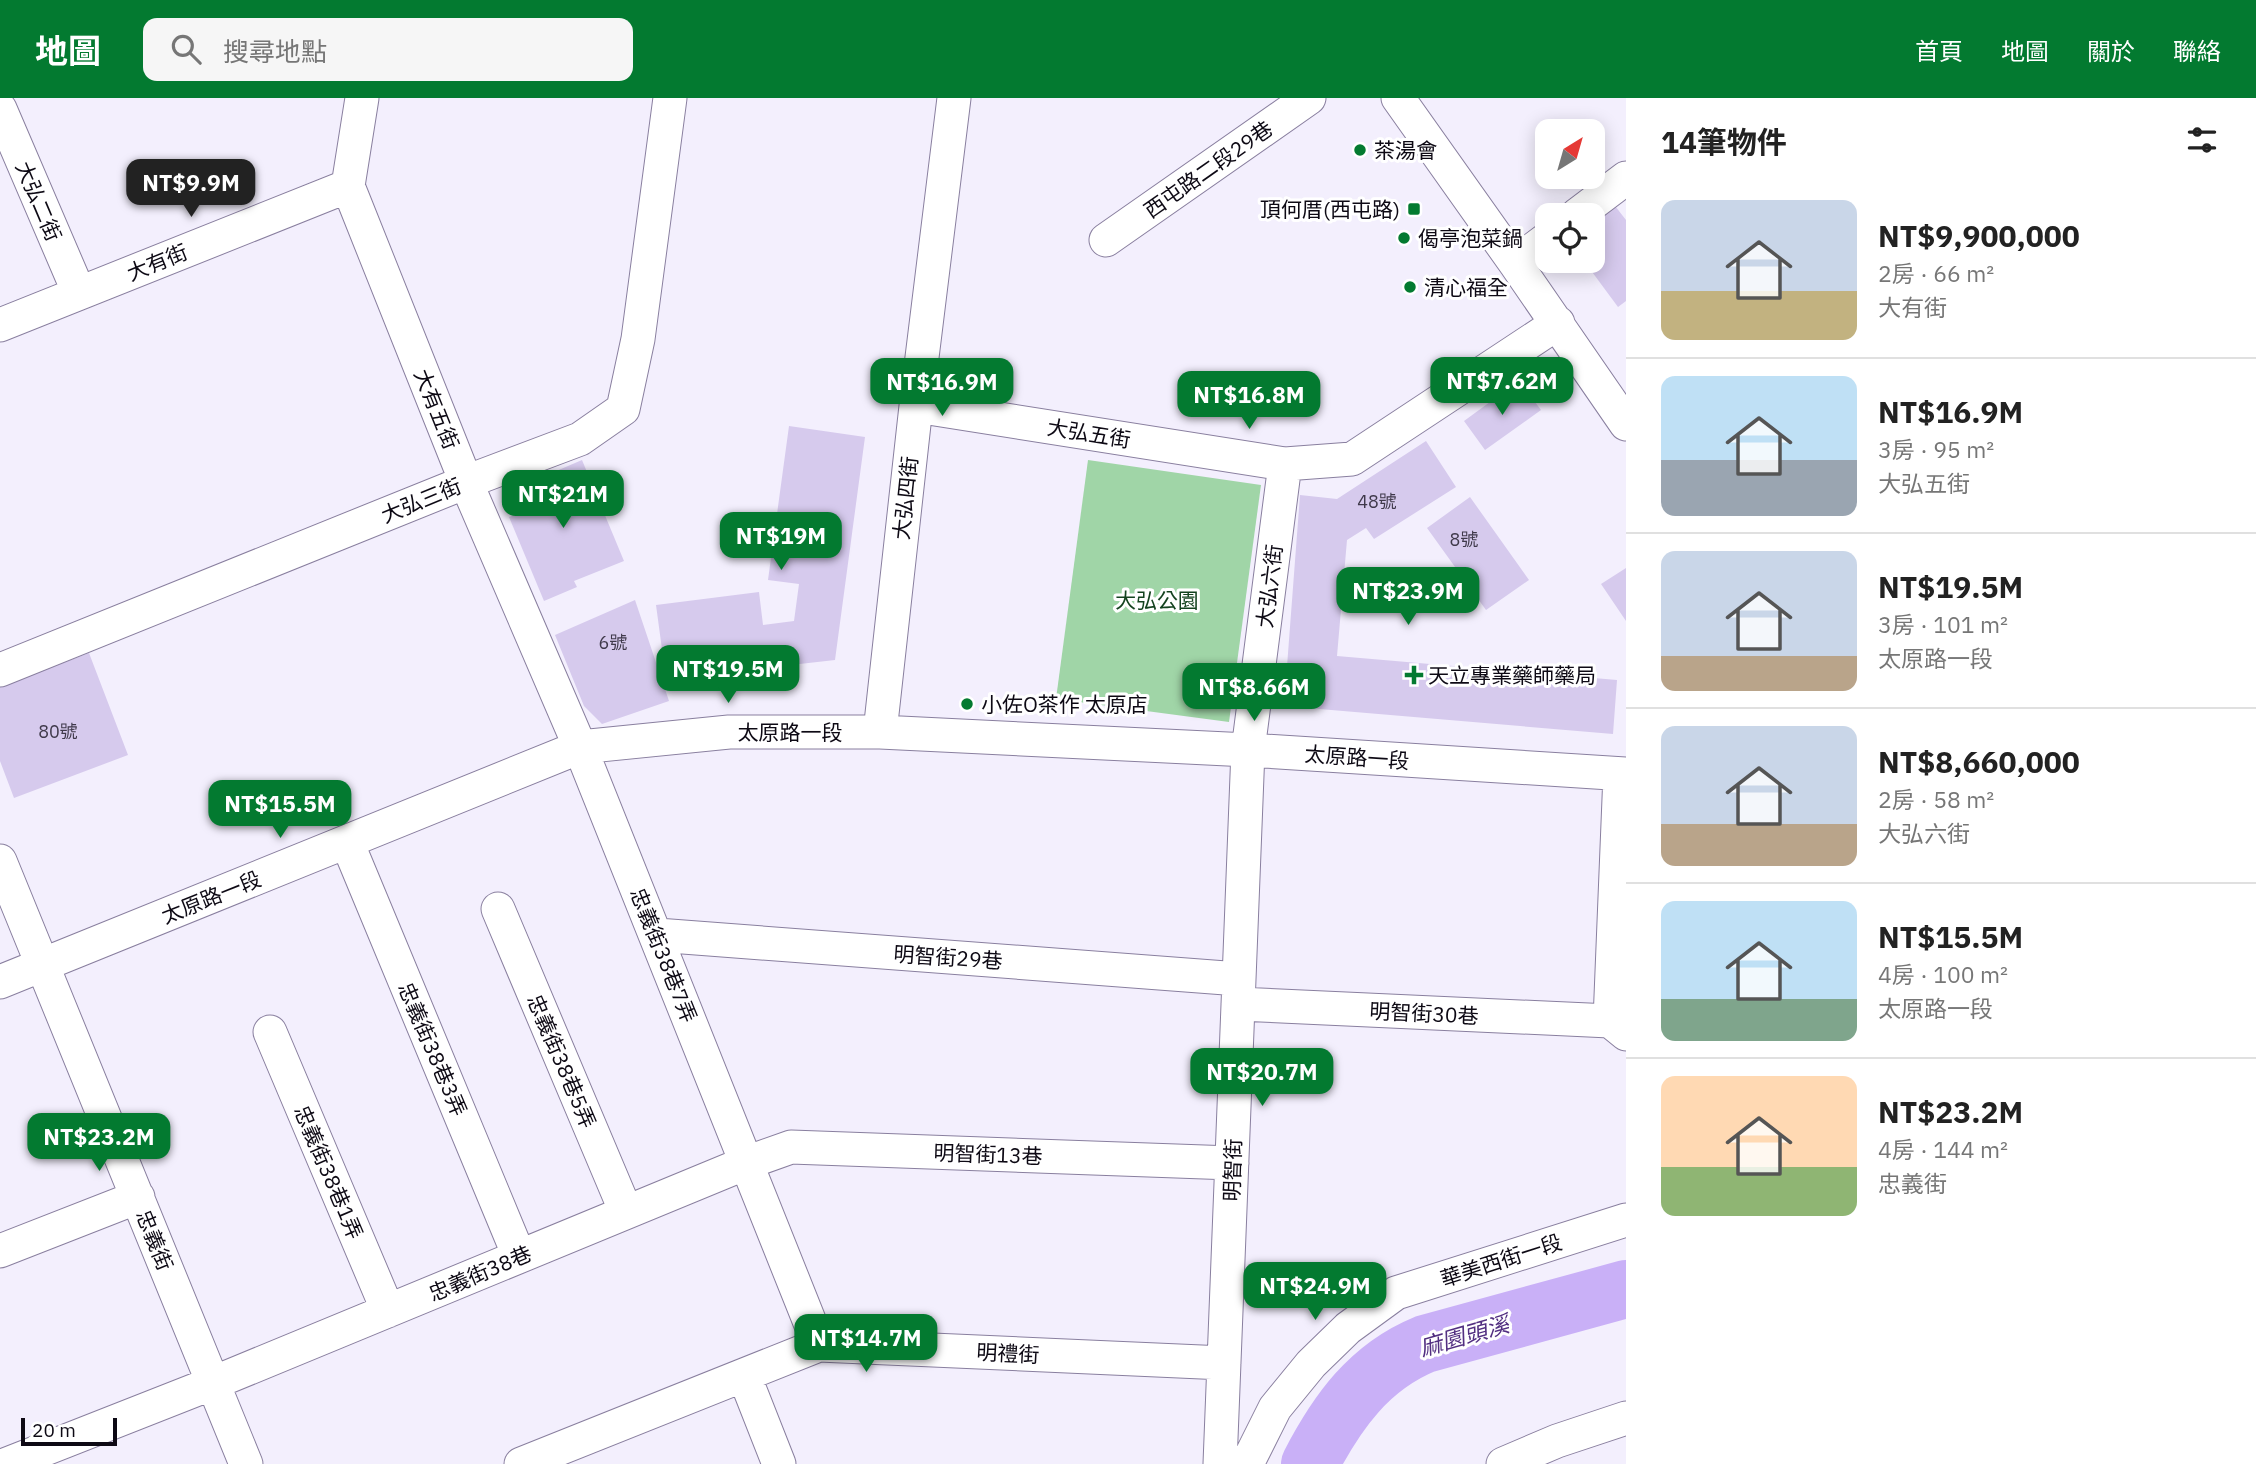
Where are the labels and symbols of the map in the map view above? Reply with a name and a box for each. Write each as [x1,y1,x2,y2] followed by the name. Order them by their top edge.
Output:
[1138,114,1278,224] street label: 西屯路二段29巷
[1535,119,1605,189] north arrow
[1374,136,1437,164] place label: 茶湯會
[1352,142,1368,158] marker: 茶湯會
[10,157,68,245] street label: 大弘二街
[126,159,256,219] pin: NT$9.9M
[1260,195,1400,223] place label: 頂何厝(西屯路)
[1406,201,1422,217] marker: 頂何厝(西屯路)
[1418,224,1523,252] place label: 偈亭泡菜鍋
[1396,230,1412,246] marker: 偈亭泡菜鍋
[123,237,191,287] street label: 大有街
[1424,273,1508,301] place label: 清心福全
[1402,279,1418,295] marker: 清心福全
[870,358,1014,418] pin: NT$16.9M
[1430,358,1574,417] pin: NT$7.62M
[408,365,466,453] street label: 大有五街
[1177,372,1321,431] pin: NT$16.8M
[1045,413,1133,453] street label: 大弘五街
[887,455,923,541] street label: 大弘四街
[506,470,620,530] pin: NT$21M
[377,471,465,529] street label: 大弘三街
[1357,490,1397,513] house number: 48號
[724,512,838,572] pin: NT$19M
[1450,528,1478,551] house number: 8號
[1250,543,1288,629] street label: 大弘六街
[1336,568,1480,627] pin: NT$23.9M
[1115,586,1199,614] park label: 大弘公園
[599,631,627,654] house number: 6號
[656,646,800,705] pin: NT$19.5M
[1428,661,1596,689] place label: 天立專業藥師藥局
[1182,664,1326,723] pin: NT$8.66M
[1406,667,1422,683] marker: 天立專業藥師藥局
[981,690,1148,718] place label: 小佐O茶作 太原店
[959,696,975,712] marker: 小佐O茶作 太原店
[738,718,843,746] street label: 太原路一段
[38,720,78,743] house number: 80號
[1304,739,1410,775] street label: 太原路一段
[208,780,352,840] pin: NT$15.5M
[157,864,265,930] street label: 太原路一段
[624,884,704,1026] street label: 忠義街38巷7弄
[893,939,1003,975] street label: 明智街29巷
[392,978,474,1120] street label: 忠義街38巷3弄
[521,990,603,1132] street label: 忠義街38巷5弄
[1369,996,1479,1030] street label: 明智街30巷
[1190,1048,1334,1108] pin: NT$20.7M
[288,1101,370,1243] street label: 忠義街38巷1弄
[27,1114,171,1173] pin: NT$23.2M
[933,1138,1043,1170] street label: 明智街13巷
[1217,1138,1247,1202] street label: 明智街
[130,1206,180,1274] street label: 忠義街
[1437,1227,1565,1293] street label: 華美西街一段
[424,1239,536,1307] street label: 忠義街38巷
[1243,1262,1387,1322] pin: NT$24.9M
[1416,1307,1515,1362] water label: 麻園頭溪
[794,1314,938,1374] pin: NT$14.7M
[976,1337,1040,1369] street label: 明禮街
[21,1415,117,1447] scale bar

